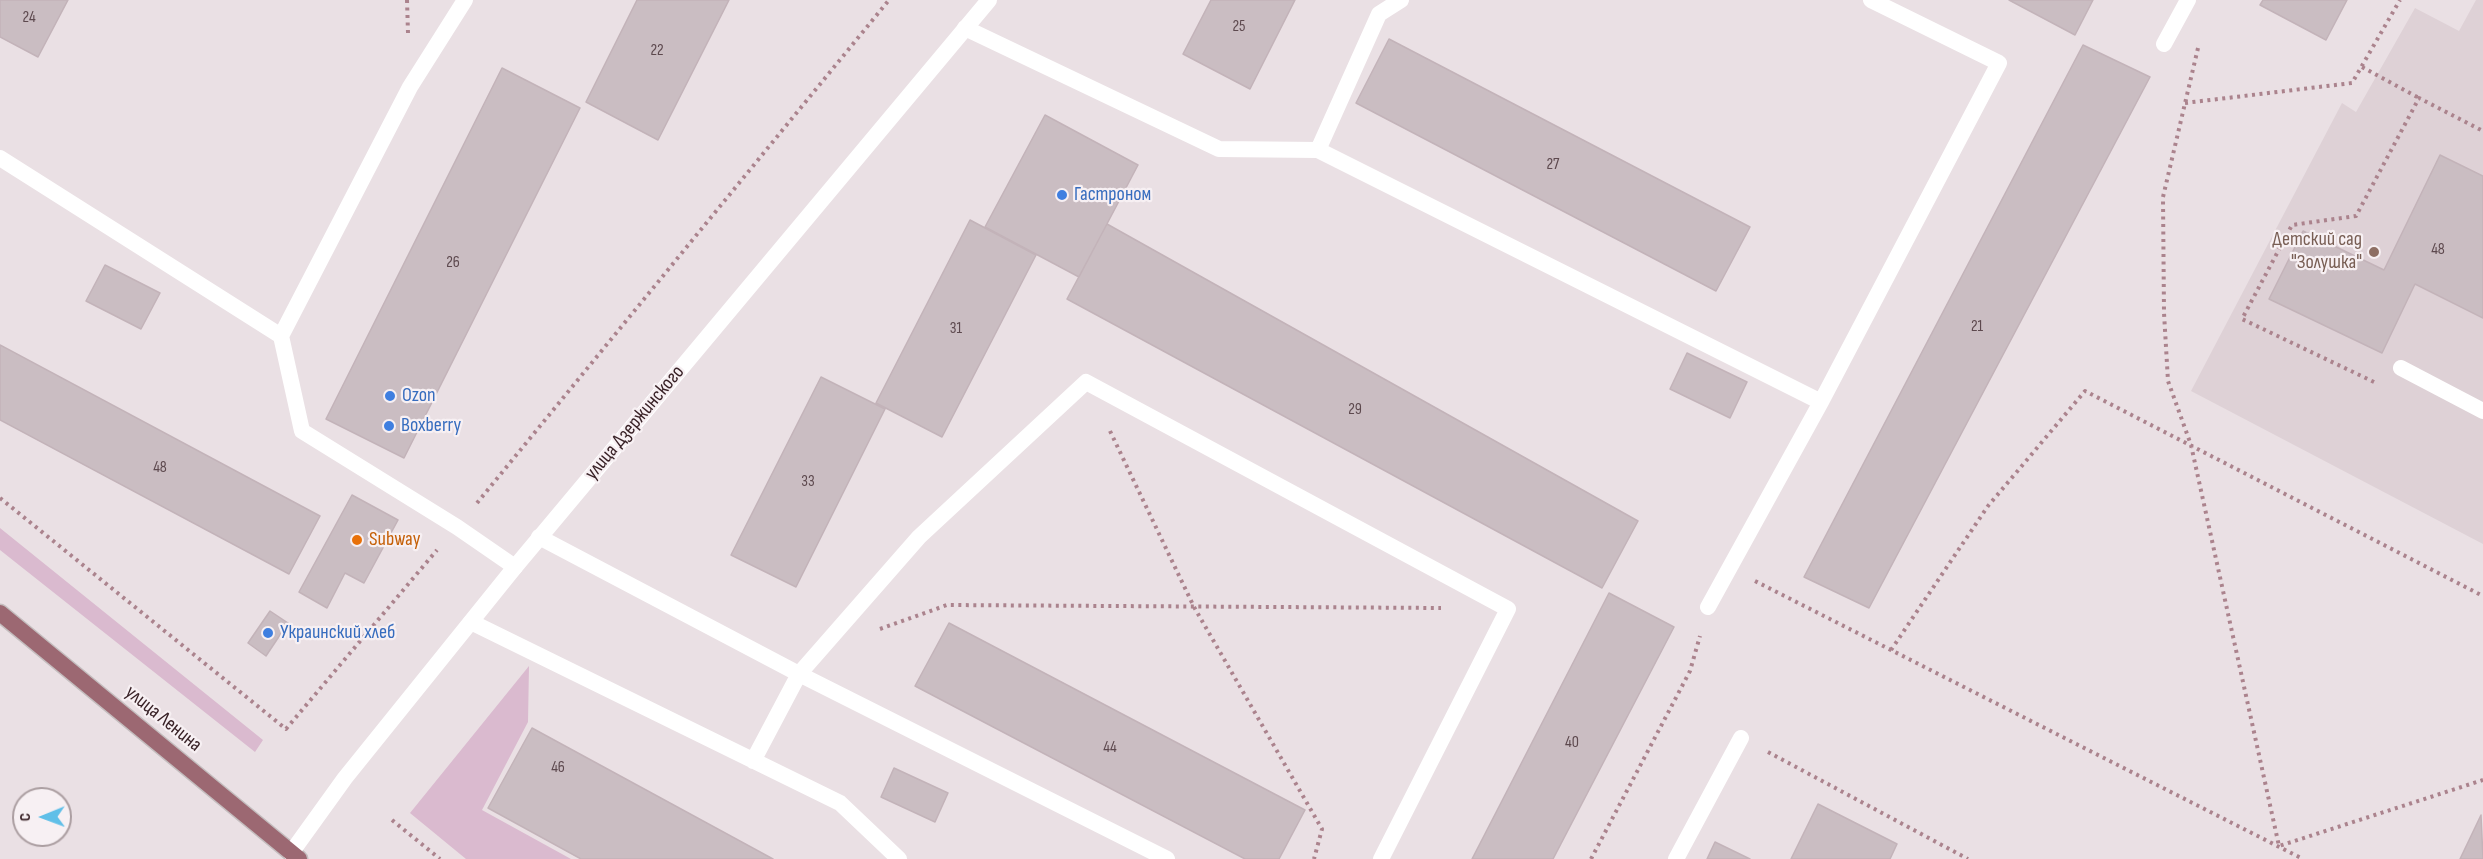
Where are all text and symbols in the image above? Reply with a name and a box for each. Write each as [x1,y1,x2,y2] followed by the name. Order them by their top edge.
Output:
[22,8,36,28] house number: 24
[1232,17,1246,37] house number: 25
[650,41,664,61] house number: 22
[1546,155,1560,175] house number: 27
[1074,183,1151,207] place label: Гастроном
[1055,188,1069,202] marker: Гастроном
[2272,228,2362,275] place label: Детский сад "Золушка"
[2431,240,2445,260] house number: 48
[2367,245,2381,259] marker: Детский сад "Золушка"
[446,253,460,273] house number: 26
[1971,317,1983,337] house number: 21
[950,319,962,339] house number: 31
[580,361,690,485] street label: улица Дзержинского
[402,384,436,408] place label: Ozon
[383,389,397,403] marker: Ozon
[1348,400,1362,420] house number: 29
[401,414,461,438] place label: Boxberry
[382,419,396,433] marker: Boxberry
[153,458,167,478] house number: 48
[801,472,815,492] house number: 33
[369,528,420,552] place label: Subway
[350,533,364,547] marker: Subway
[280,621,395,645] place label: Украинский хлеб
[261,626,275,640] marker: Украинский хлеб
[120,681,206,757] street label: улица Ленина
[1565,733,1579,753] house number: 40
[1103,738,1117,758] house number: 44
[551,758,565,778] house number: 46
[12,787,72,847] north arrow
[16,813,35,822] text: С

